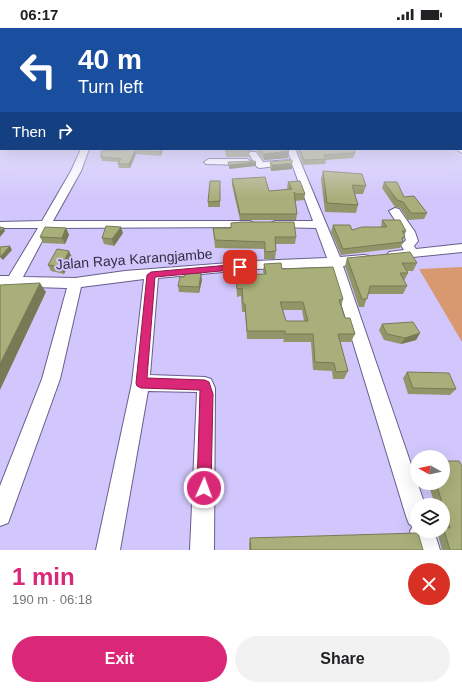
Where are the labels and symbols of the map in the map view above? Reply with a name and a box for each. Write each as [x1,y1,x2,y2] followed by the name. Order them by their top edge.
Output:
[55,246,213,272] street label: Jalan Raya Karangjambe
[223,250,257,284] pin
[410,450,450,490] north arrow
[183,467,225,509] position arrow

